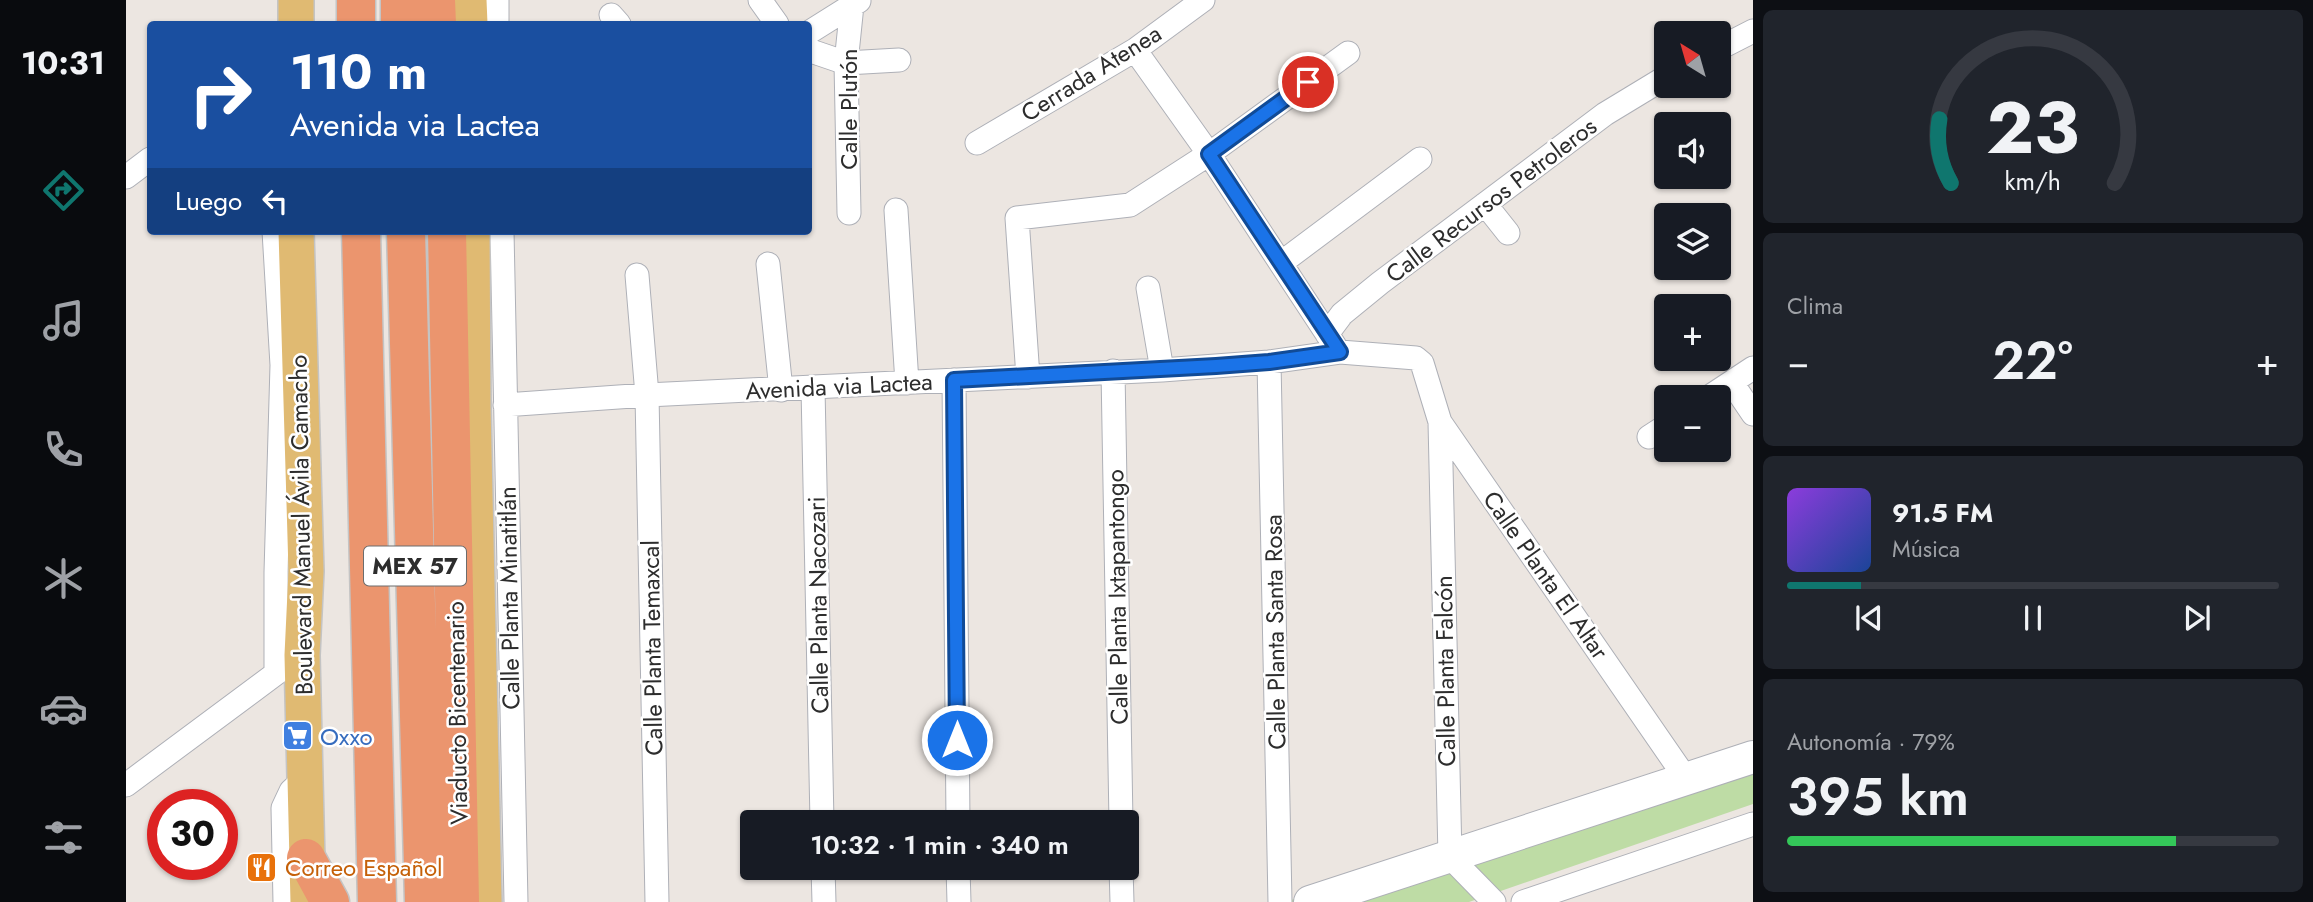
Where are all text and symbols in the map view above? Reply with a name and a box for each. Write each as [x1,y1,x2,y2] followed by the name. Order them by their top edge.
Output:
[1014,16,1168,130] street label: Cerrada Atenea
[1654,21,1731,98] north arrow
[1654,21,1731,462] map controls
[290,37,427,107] text: 110 m
[21,40,105,86] text: 10:31
[831,48,866,170] street label: Calle Plutón
[175,49,266,140] icon: right
[1278,52,1338,112] pin
[1289,63,1327,101] icon: arrive
[1987,75,2079,180] text: 23
[290,102,540,148] text: Avenida via Lactea
[1378,109,1604,291] street label: Calle Recursos Petroleros
[1654,112,1731,189] button: sound
[2005,162,2061,198] text: km/h
[39,166,88,215] icon: directions
[175,182,242,220] text: Luego
[256,182,294,220] icon: left
[1654,203,1731,280] button: layers
[1787,289,1843,323] text: Clima
[1654,294,1731,371] button: +
[39,296,88,345] icon: music
[1992,323,2073,399] text: 22°
[1787,334,1809,389] text: −
[2256,334,2279,389] text: +
[281,355,321,695] street label: Boulevard Manuel Ávila Camacho
[744,364,934,408] street label: Avenida via Lactea
[1654,385,1731,462] button: −
[39,425,88,474] icon: phone
[1097,469,1137,725] street label: Calle Planta Ixtapantongo
[1475,484,1618,667] street label: Calle Planta El Altar
[490,486,528,710] street label: Calle Planta Minatitlán
[1892,494,1993,532] text: 91.5 FM
[799,496,837,714] street label: Calle Planta Nacozari
[1255,514,1295,750] street label: Calle Planta Santa Rosa
[1892,532,1960,566] text: Música
[633,540,671,756] street label: Calle Planta Temaxcal
[364,546,466,586] road number: MEX 57
[39,554,88,603] icon: climate
[1426,575,1464,767] street label: Calle Planta Falcón
[1850,599,1888,637] icon: previous
[2014,599,2052,637] icon: pause
[2178,599,2216,637] icon: next
[438,601,476,825] street label: Viaducto Bicentenario
[39,684,88,733] icon: car
[920,703,994,777] position arrow
[280,719,314,753] supermarket icon: Oxxo
[320,719,373,754] place label: Oxxo
[1787,725,1955,759] text: Autonomía · 79%
[1787,759,1969,835] text: 395 km
[147,789,238,880] speed limit sign: 30
[39,813,88,862] icon: filters
[810,826,1069,864] text: 10:32 · 1 min · 340 m
[245,850,279,884] restaurant icon: Correo Español
[285,850,443,885] place label: Correo Español

